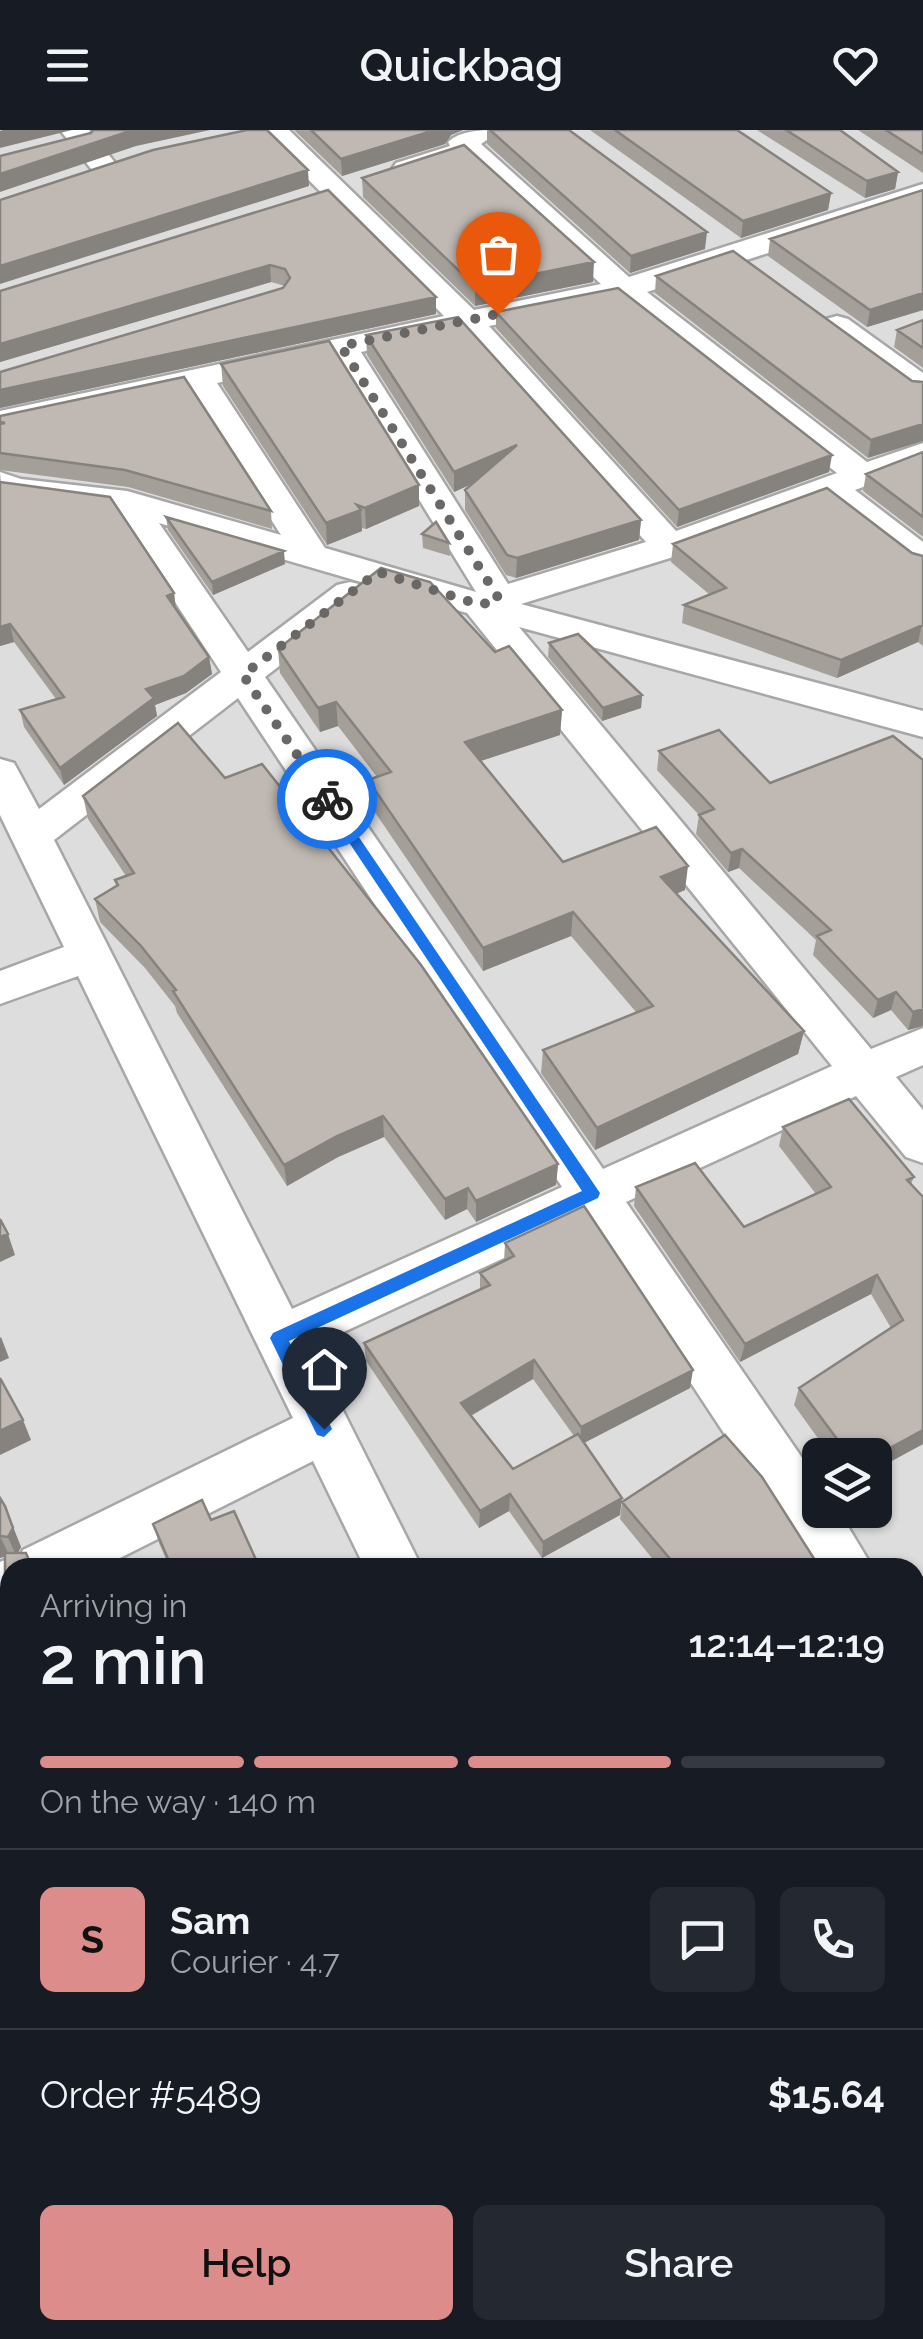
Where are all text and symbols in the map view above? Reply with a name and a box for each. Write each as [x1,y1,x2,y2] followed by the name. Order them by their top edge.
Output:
[40,38,95,93] icon: menu
[828,38,883,93] icon: heart
[360,39,563,92] text: Quickbag
[456,212,541,315] pin
[471,227,526,282] icon: bag
[277,749,377,849] courier
[300,772,355,827] icon: bike
[282,1327,367,1430] pin
[297,1342,352,1397] icon: home
[802,1438,892,1528] map controls
[802,1438,892,1528] button: layers
[40,1587,187,1624] text: Arriving in
[688,1621,885,1666] text: 12:14–12:19
[40,1623,207,1699] text: 2 min
[40,1783,316,1820] text: On the way · 140 m
[650,1887,755,1992] button: chat
[780,1887,885,1992] button: phone
[170,1898,250,1943] text: Sam
[81,1917,104,1962] text: S
[170,1943,340,1980] text: Courier · 4.7
[40,2072,261,2117] text: Order #5489
[768,2072,885,2117] text: $15.64
[40,2205,453,2320] button: Help
[473,2205,885,2320] button: Share

